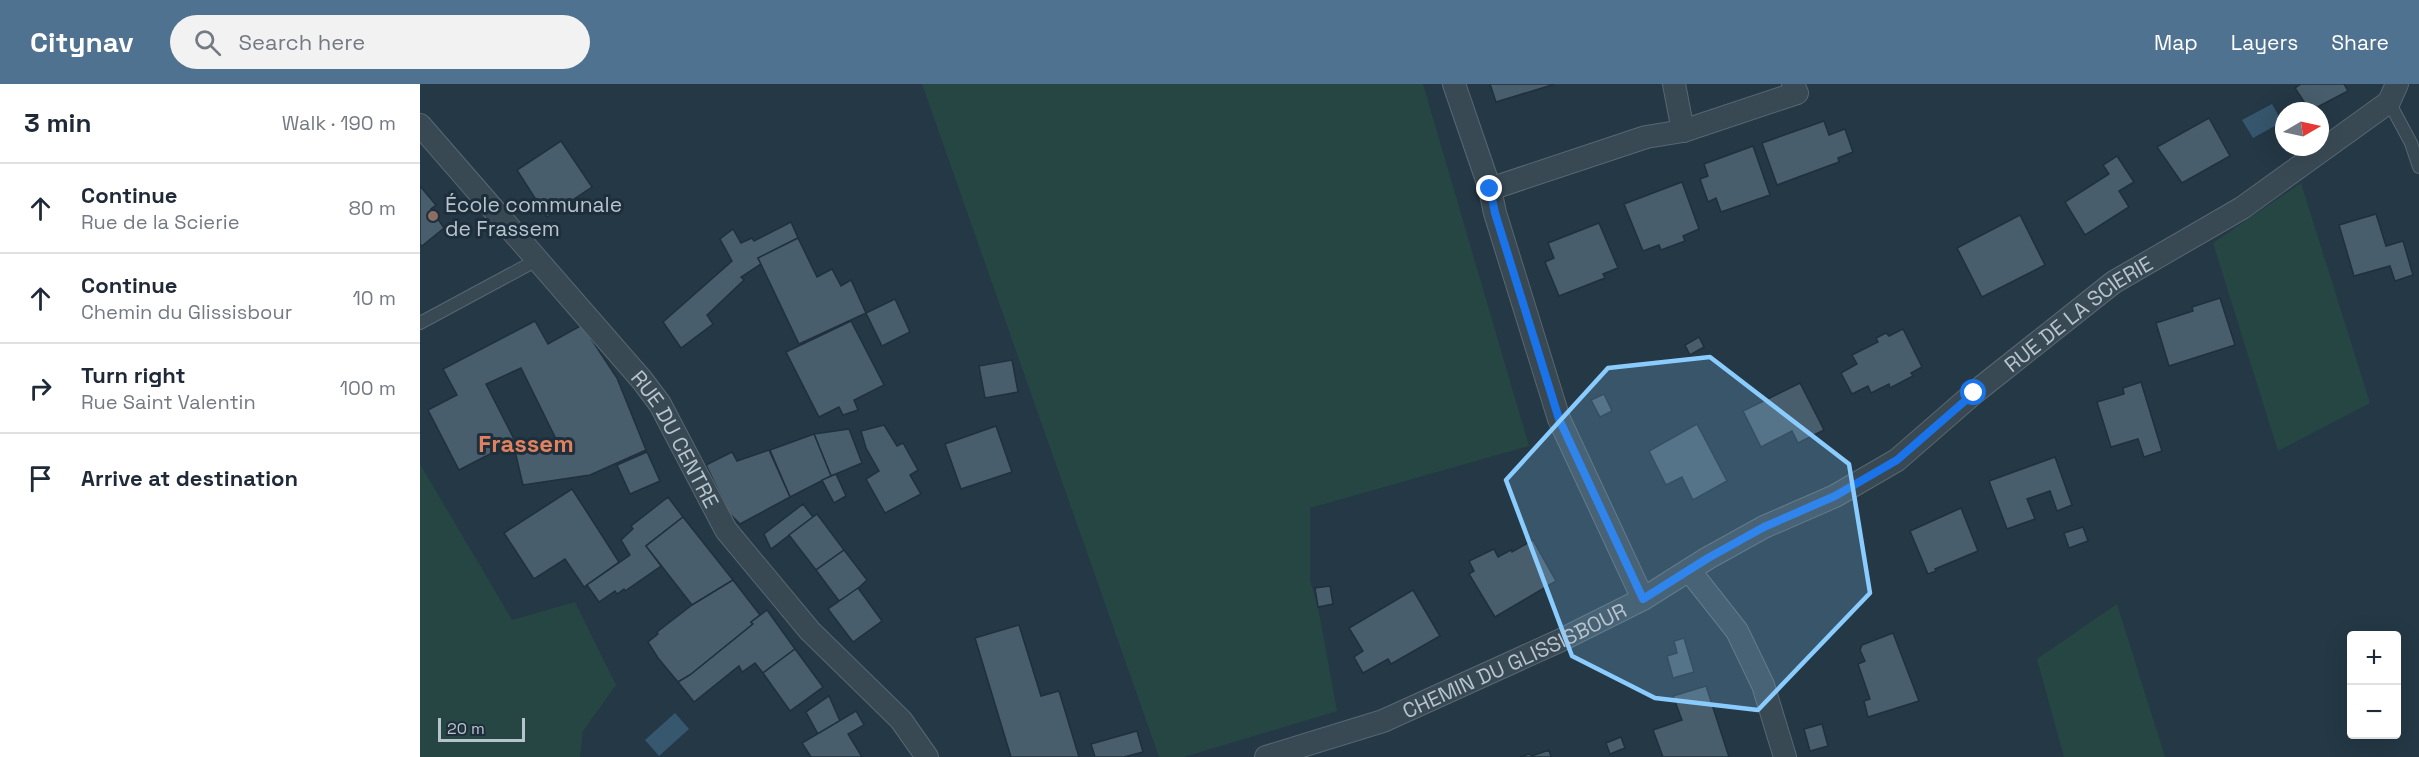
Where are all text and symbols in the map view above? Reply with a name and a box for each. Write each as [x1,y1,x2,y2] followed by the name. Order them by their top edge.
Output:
[170,15,590,69] search box
[30,24,134,60] text: Citynav
[191,26,224,59] icon: search
[239,28,365,56] text: Search here
[2154,29,2198,56] text: Map
[2231,29,2298,56] text: Layers
[2331,29,2389,56] text: Share
[2275,102,2329,156] north arrow
[24,106,92,140] text: 3 min
[282,110,396,136] text: Walk · 190 m
[1476,175,1502,201] route end
[81,181,177,209] text: Continue
[445,191,622,242] place label: École communale de Frassem
[24,192,57,225] icon: ahead
[348,195,396,221] text: 80 m
[81,209,239,235] text: Rue de la Scierie
[426,209,440,223] marker: École communale de Frassem
[1998,249,2157,378] street label: RUE DE LA SCIERIE
[81,271,177,299] text: Continue
[24,282,57,315] icon: ahead
[352,285,396,311] text: 10 m
[81,299,292,325] text: Chemin du Glissisbour
[81,361,186,389] text: Turn right
[626,364,725,512] street label: RUE DU CENTRE
[24,372,57,405] icon: right
[340,375,396,401] text: 100 m
[1960,379,1986,405] route start
[81,389,256,415] text: Rue Saint Valentin
[478,428,574,459] district label: Frassem
[24,462,57,495] icon: arrive
[81,464,298,492] text: Arrive at destination
[1398,596,1631,724] street label: CHEMIN DU GLISSISBOUR
[2347,631,2401,739] map controls
[2347,631,2401,685] button: +
[2347,685,2401,739] button: −
[438,715,525,742] scale bar
[447,718,485,739] text: 20 m

